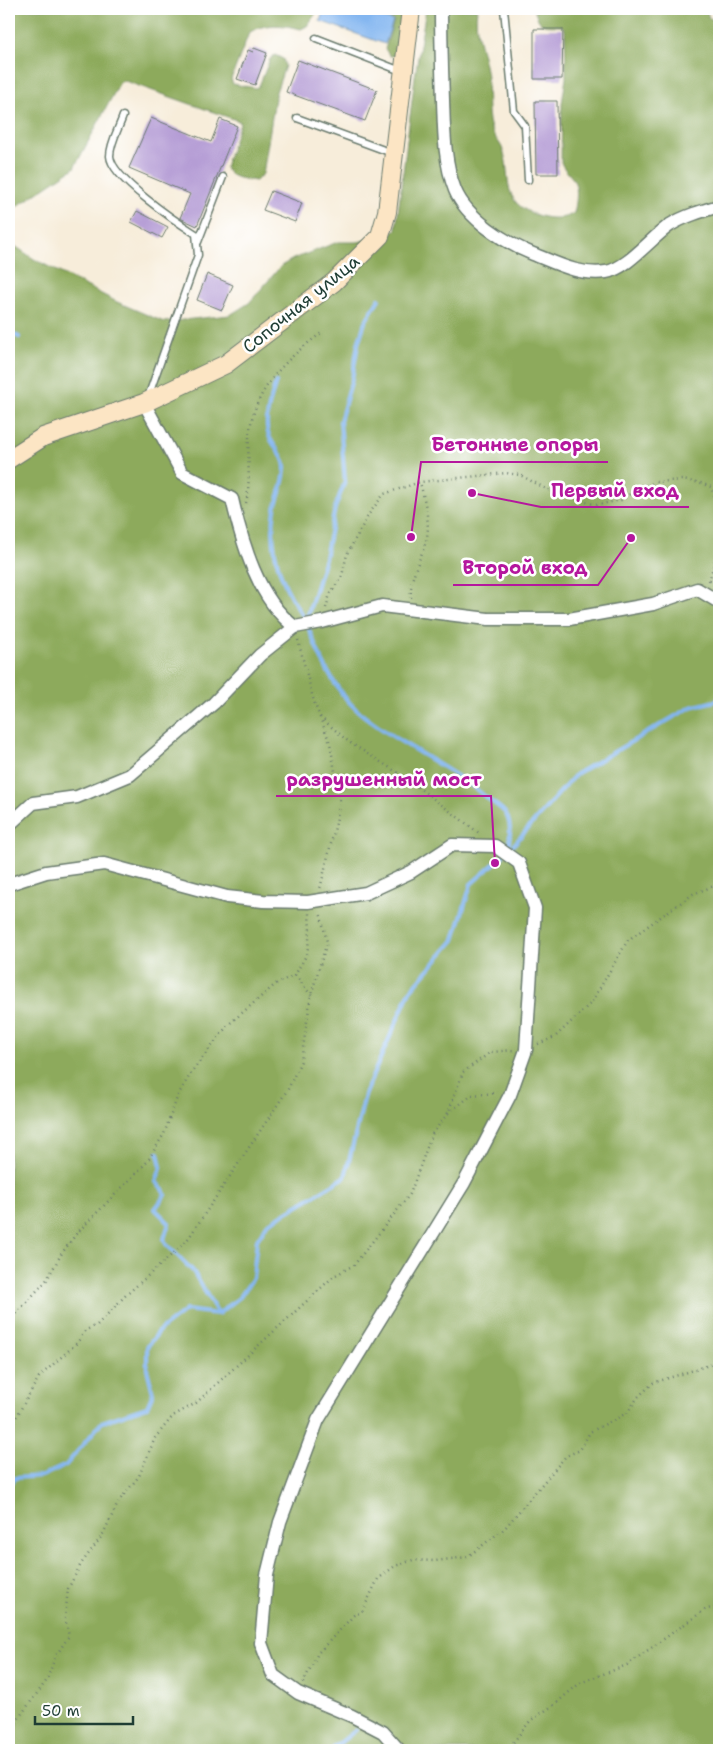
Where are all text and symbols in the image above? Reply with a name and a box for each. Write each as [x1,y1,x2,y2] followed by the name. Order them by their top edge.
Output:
[237,249,365,359] street label: Сопочная улица
[421,428,608,462] callout: Бетонные опоры
[431,432,599,457] text: Бетонные опоры
[541,473,689,507] callout: Первый вход
[551,478,680,503] text: Первый вход
[453,551,598,585] callout: Второй вход
[463,555,588,580] text: Второй вход
[276,762,491,796] callout: разрушенный мост
[286,767,482,792] text: разрушенный мост
[35,1694,132,1726] scale bar
[42,1701,80,1721] text: 50 m

